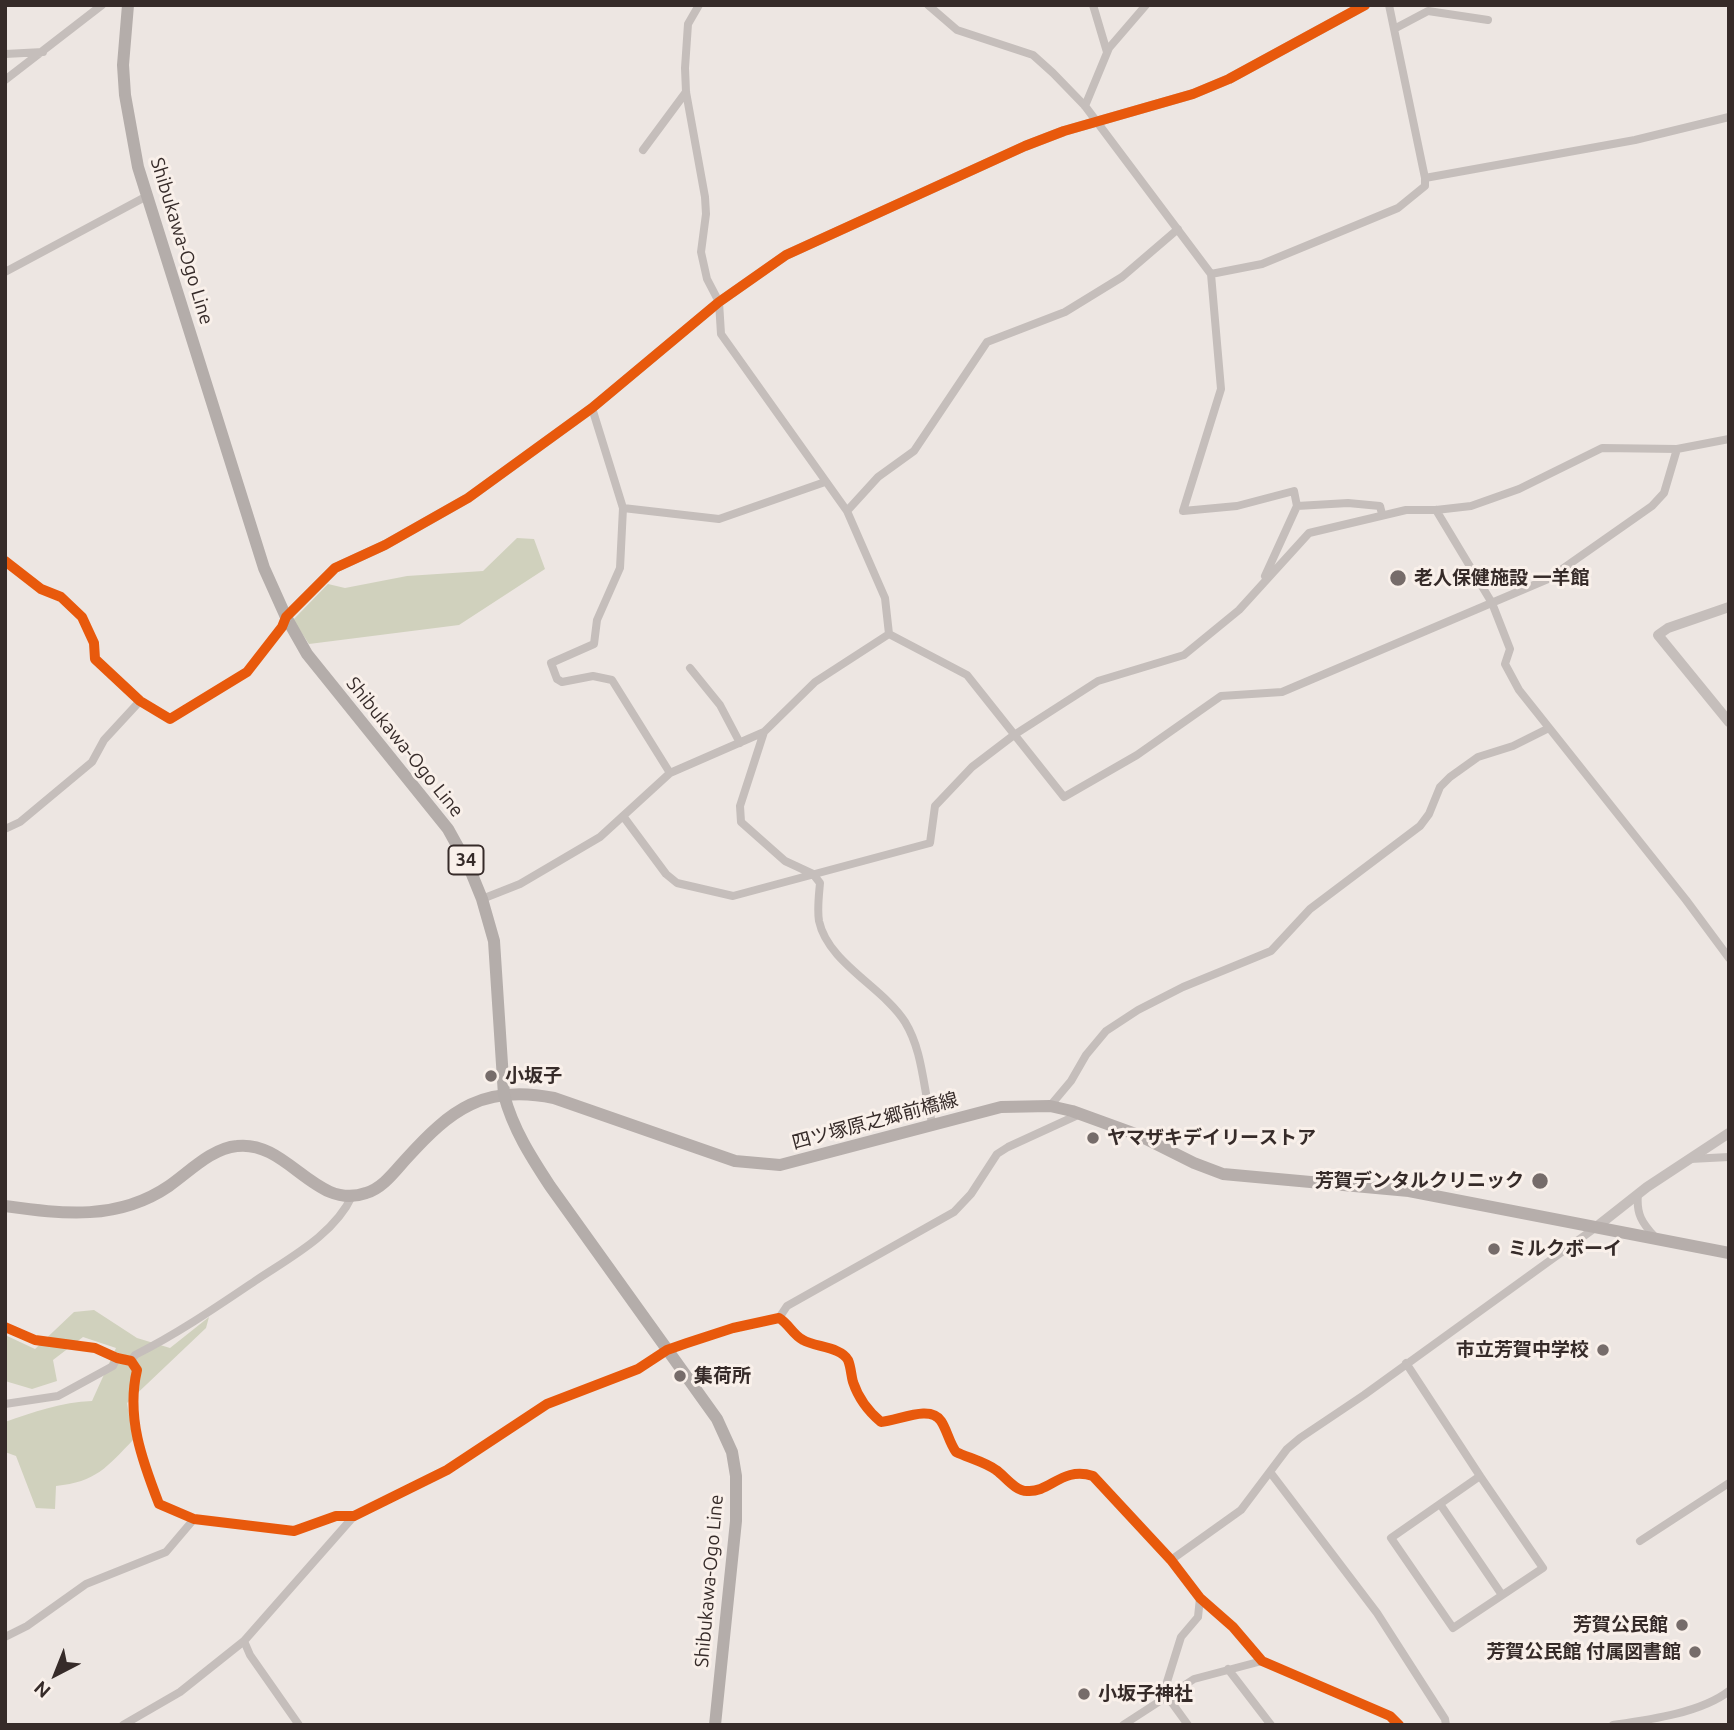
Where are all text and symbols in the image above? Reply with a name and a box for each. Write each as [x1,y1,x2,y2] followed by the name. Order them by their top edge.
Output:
[146,155,218,327] street label: Shibukawa-Ogo Line
[1414,567,1590,589] place label: 老人保健施設 一羊館
[1388,568,1408,588] marker: 老人保健施設 一羊館
[342,672,468,822] street label: Shibukawa-Ogo Line
[448,846,484,874] road number: 34
[505,1065,562,1087] place label: 小坂子
[483,1068,499,1084] marker: 小坂子
[789,1088,961,1154] street label: 四ツ塚原之郷前橋線
[1107,1127,1316,1149] place label: ヤマザキデイリーストア
[1085,1130,1101,1146] marker: ヤマザキデイリーストア
[1315,1170,1524,1192] place label: 芳賀デンタルクリニック
[1530,1171,1550,1191] marker: 芳賀デンタルクリニック
[1508,1238,1622,1260] place label: ミルクボーイ
[1486,1241,1502,1257] marker: ミルクボーイ
[1456,1339,1589,1361] place label: 市立芳賀中学校
[1595,1342,1611,1358] marker: 市立芳賀中学校
[694,1365,751,1387] place label: 集荷所
[672,1368,688,1384] marker: 集荷所
[690,1494,728,1668] street label: Shibukawa-Ogo Line
[1573,1614,1668,1636] place label: 芳賀公民館
[1674,1617,1690,1633] marker: 芳賀公民館
[21,1639,91,1709] north arrow
[1486,1641,1681,1663] place label: 芳賀公民館 付属図書館
[1687,1644,1703,1660] marker: 芳賀公民館 付属図書館
[29,1677,55,1703] text: N
[1098,1683,1193,1705] place label: 小坂子神社
[1076,1686,1092,1702] marker: 小坂子神社

